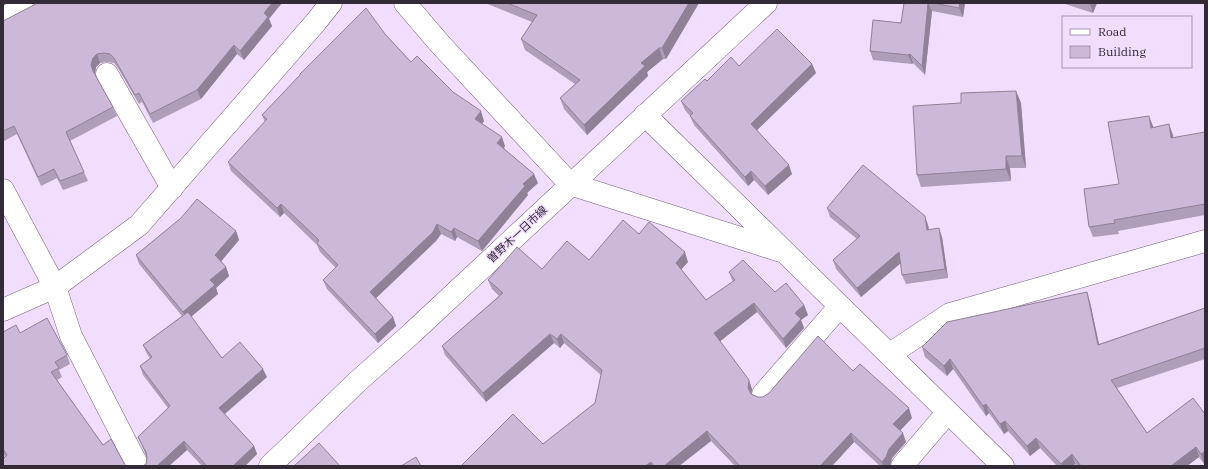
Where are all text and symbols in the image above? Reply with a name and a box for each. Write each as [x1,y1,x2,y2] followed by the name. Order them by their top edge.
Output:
[1062,16,1192,68] legend
[1098,24,1127,39] text: Road
[1098,44,1146,59] text: Building
[484,203,550,265] street label: 曽野木一日市線

